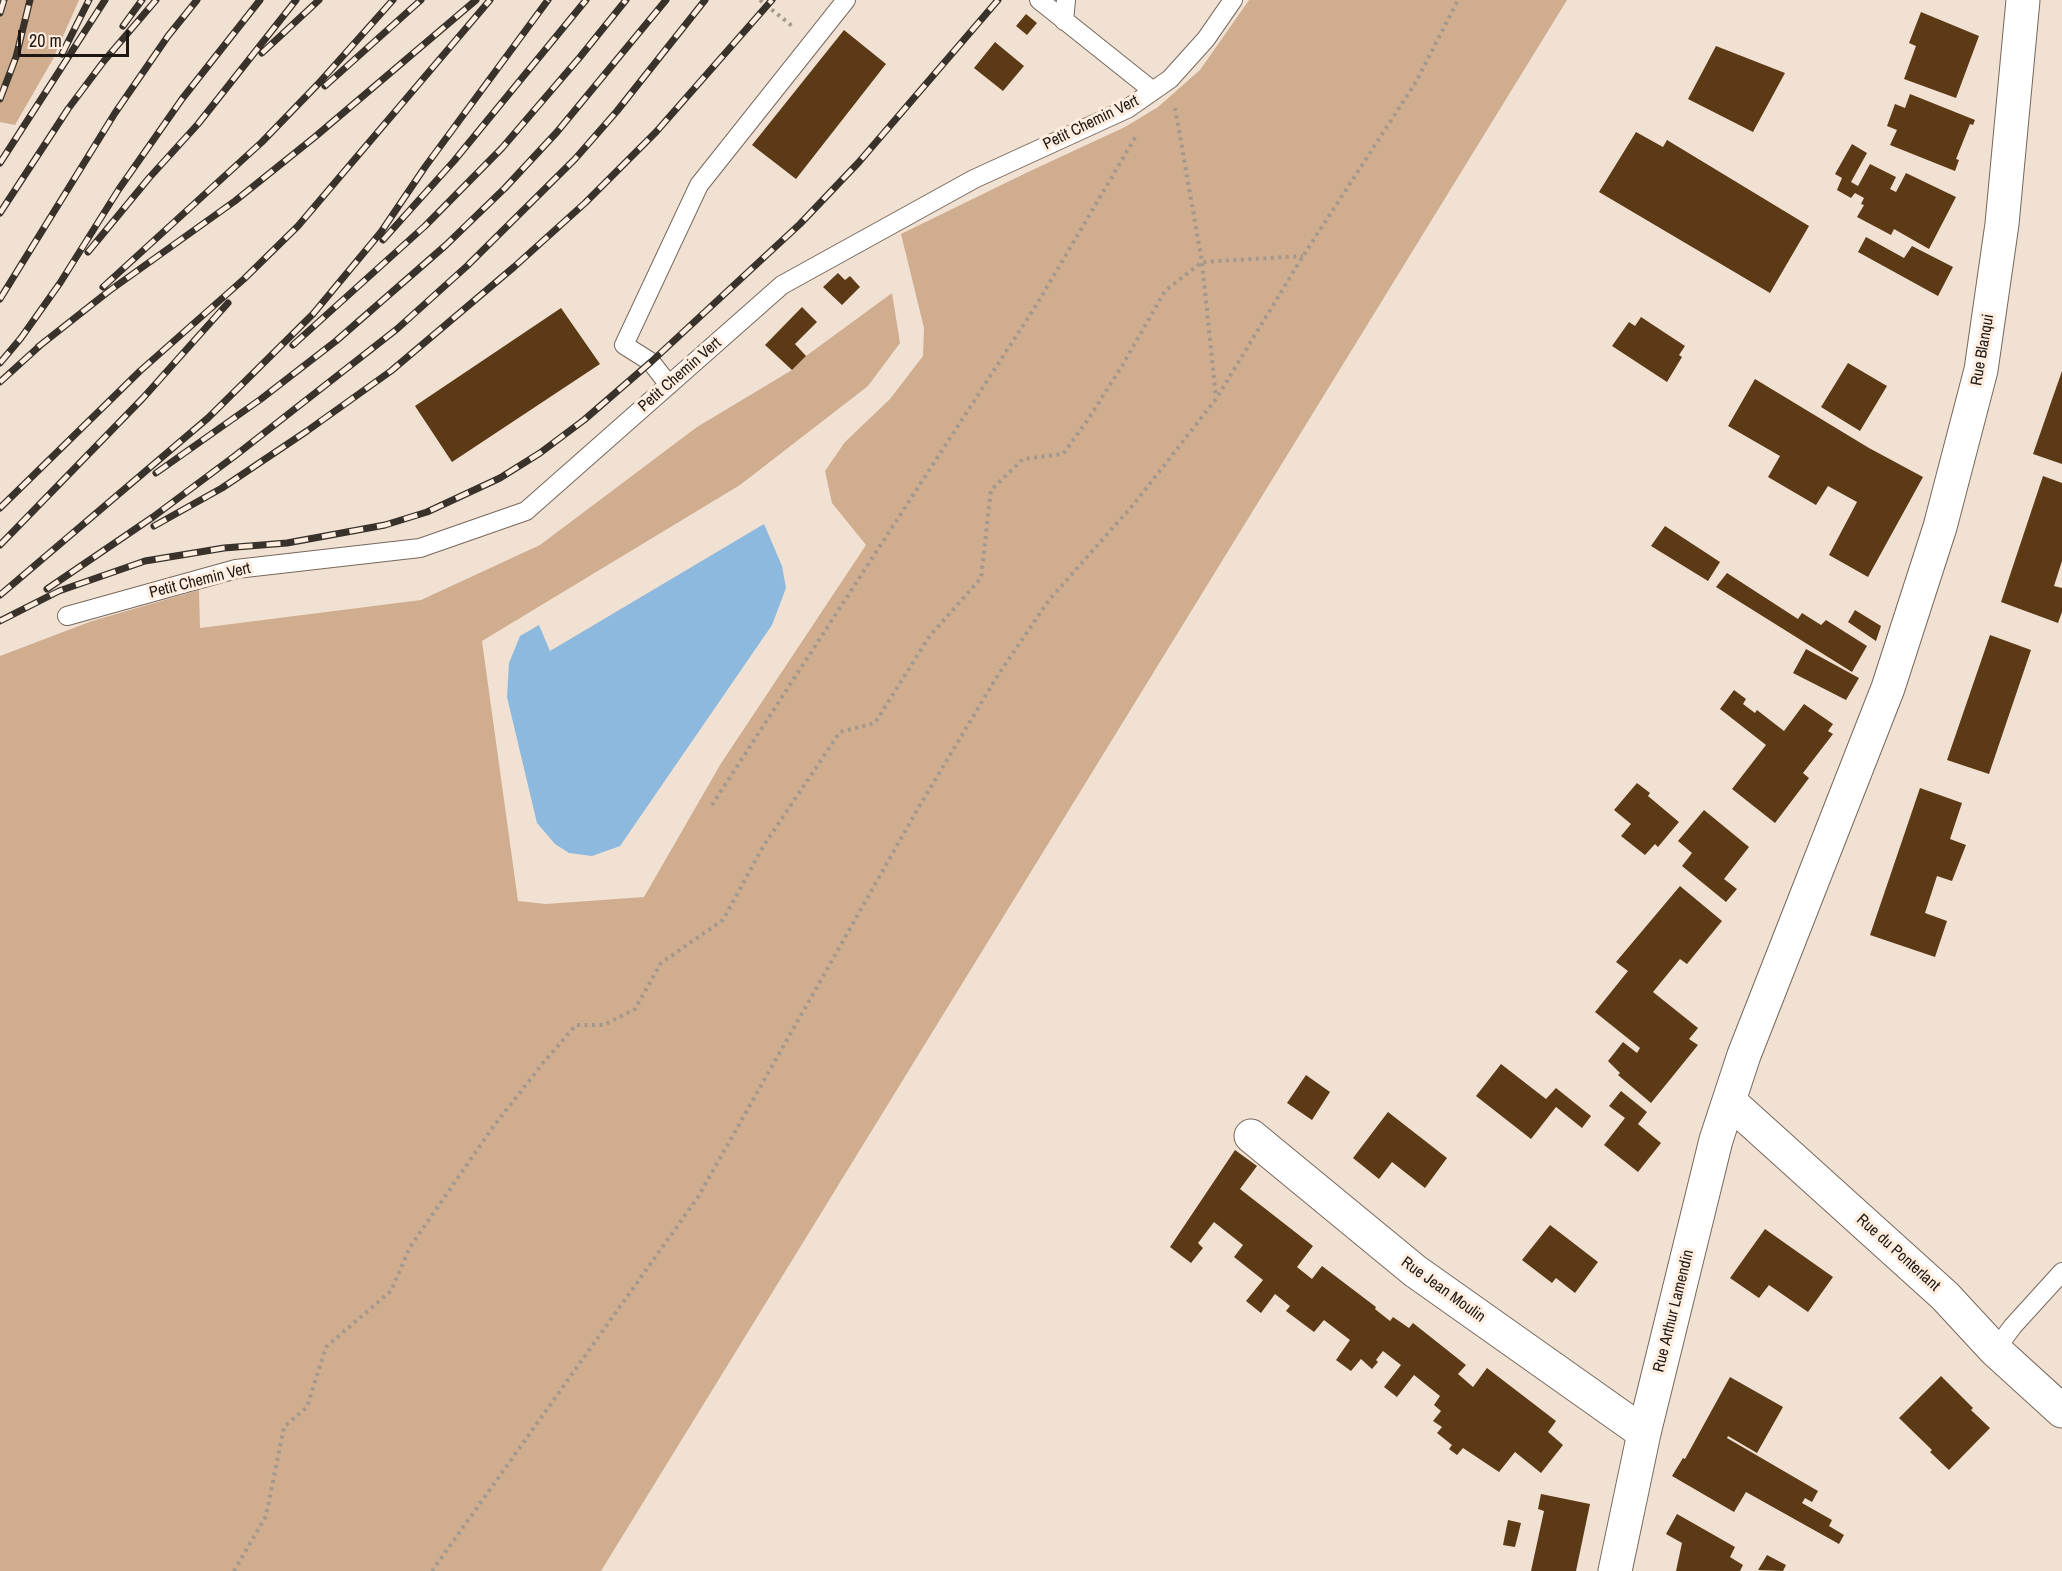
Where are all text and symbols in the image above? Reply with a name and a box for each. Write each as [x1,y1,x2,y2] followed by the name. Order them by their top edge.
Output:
[21,18,132,56] scale bar
[29,28,62,53] text: 20 m
[1040,92,1142,154] street label: Petit Chemin Vert
[1967,313,1999,387] street label: Rue Blanqui
[635,334,725,416] street label: Petit Chemin Vert
[147,559,253,603] street label: Petit Chemin Vert
[1852,1210,1944,1296] street label: Rue du Ponterlant
[1650,1248,1698,1374] street label: Rue Arthur Lamendin
[1397,1253,1489,1327] street label: Rue Jean Moulin

